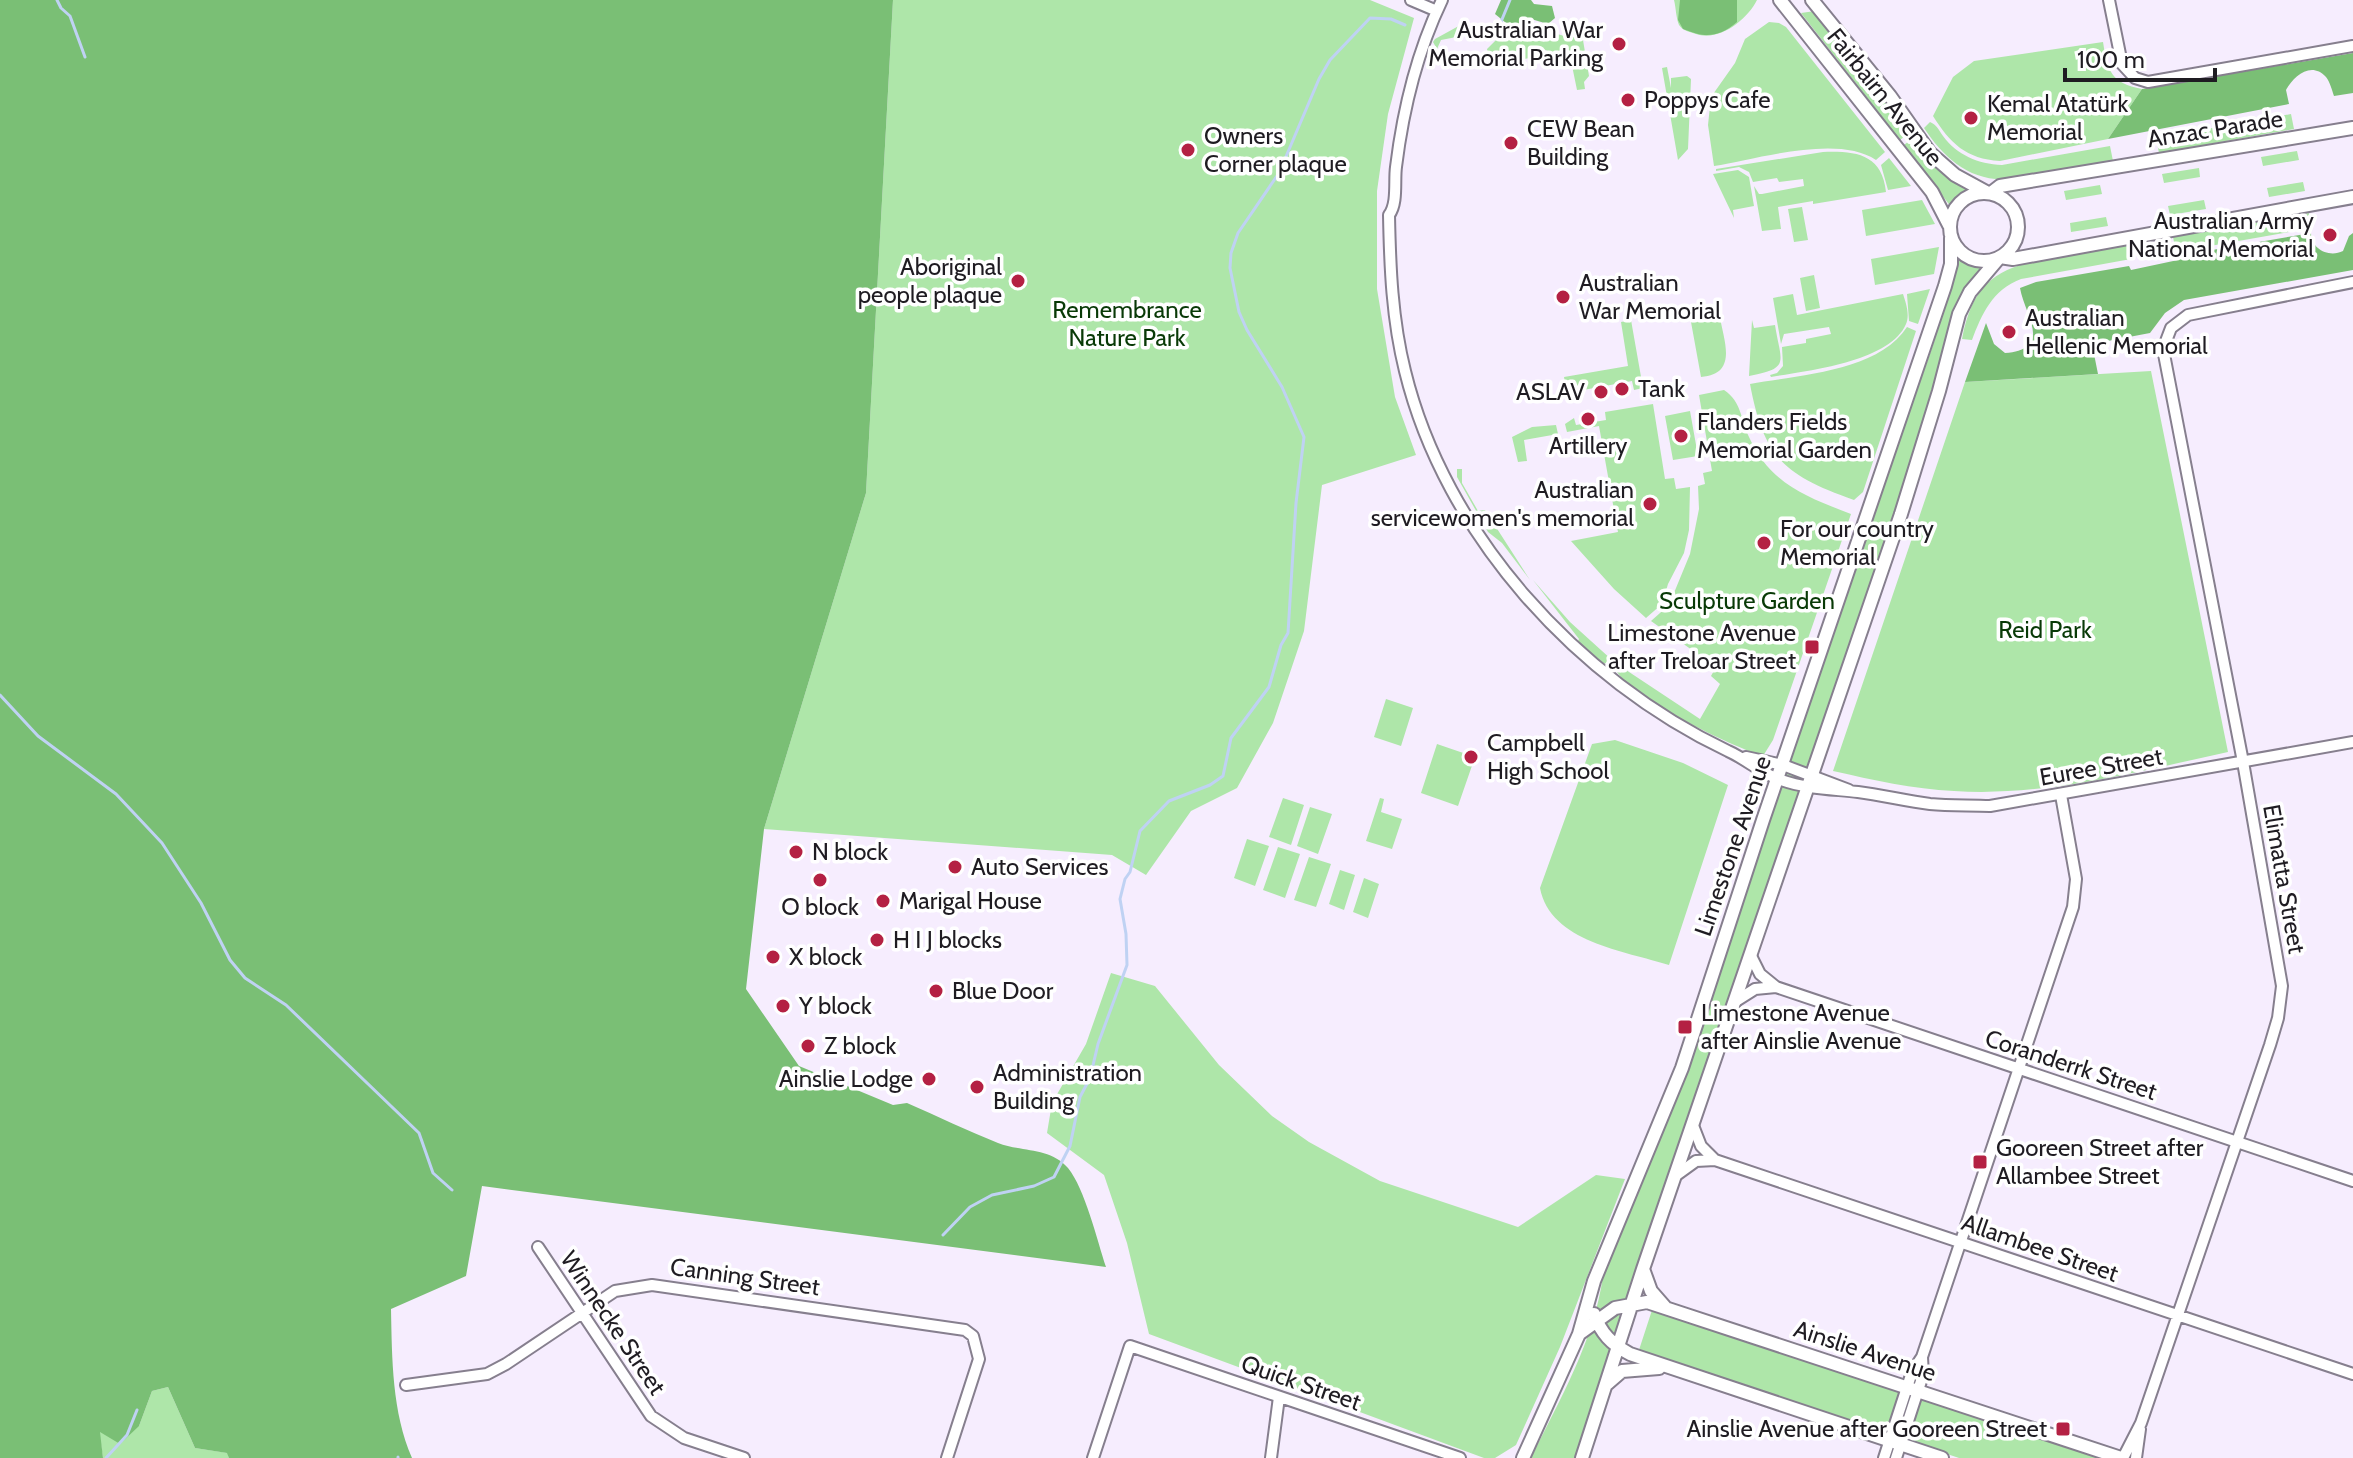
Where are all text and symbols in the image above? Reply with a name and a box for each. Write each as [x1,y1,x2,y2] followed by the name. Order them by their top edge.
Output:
[1428,15,1604,72] place label: Australian War Memorial Parking
[1821,22,1949,171] street label: Fairbairn Avenue
[2065,32,2215,82] scale bar
[1610,35,1628,53] marker: Australian War Memorial Parking
[2077,45,2145,74] text: 100 m
[1644,85,1771,114] place label: Poppys Cafe
[1987,89,2128,146] place label: Kemal Atatürk Memorial
[1619,91,1637,109] marker: Poppys Cafe
[2145,103,2285,154] street label: Anzac Parade
[1962,109,1980,127] marker: Kemal Atatürk Memorial
[1527,114,1635,171] place label: CEW Bean Building
[1204,121,1347,178] place label: Owners Corner plaque
[1502,134,1520,152] marker: CEW Bean Building
[1179,141,1197,159] marker: Owners Corner plaque
[2128,206,2314,263] place label: Australian Army National Memorial
[2321,226,2339,244] marker: Australian Army National Memorial
[858,252,1002,309] place label: Aboriginal people plaque
[1579,268,1721,325] place label: Australian War Memorial
[1009,272,1027,290] marker: Aboriginal people plaque
[1554,288,1572,306] marker: Australian War Memorial
[1052,295,1202,352] park label: Remembrance Nature Park
[2025,303,2208,360] place label: Australian Hellenic Memorial
[2000,323,2018,341] marker: Australian Hellenic Memorial
[1638,374,1685,403] place label: Tank
[1516,377,1585,406] place label: ASLAV
[1613,380,1631,398] marker: Tank
[1592,383,1610,401] marker: ASLAV
[1697,407,1872,464] place label: Flanders Fields Memorial Garden
[1579,410,1597,428] marker: Artillery
[1672,427,1690,445] marker: Flanders Fields Memorial Garden
[1549,431,1627,460] place label: Artillery
[1371,475,1634,532] place label: Australian servicewomen's memorial
[1641,495,1659,513] marker: Australian servicewomen's memorial
[1780,514,1934,571] place label: For our country Memorial
[1755,534,1773,552] marker: For our country Memorial
[1659,586,1835,615] park label: Sculpture Garden
[1998,615,2092,644] park label: Reid Park
[1607,618,1796,675] place label: Limestone Avenue after Treloar Street
[1803,638,1821,656] marker: Limestone Avenue after Treloar Street
[1487,728,1609,785] place label: Campbell High School
[2037,741,2165,792] street label: Euree Street
[1462,748,1480,766] marker: Campbell High School
[1688,752,1777,940] street label: Limestone Avenue
[2257,802,2312,956] street label: Elimatta Street
[812,837,888,866] place label: N block
[787,843,805,861] marker: N block
[971,852,1108,881] place label: Auto Services
[946,858,964,876] marker: Auto Services
[811,871,829,889] marker: O block
[899,886,1042,915] place label: Marigal House
[781,892,859,921] place label: O block
[874,892,892,910] marker: Marigal House
[893,925,1002,954] place label: H I J blocks
[868,931,886,949] marker: H I J blocks
[789,942,863,971] place label: X block
[764,948,782,966] marker: X block
[952,976,1054,1005] place label: Blue Door
[927,982,945,1000] marker: Blue Door
[798,991,872,1020] place label: Y block
[774,997,792,1015] marker: Y block
[1701,998,1901,1055] place label: Limestone Avenue after Ainslie Avenue
[1676,1018,1694,1036] marker: Limestone Avenue after Ainslie Avenue
[1982,1023,2161,1106] street label: Coranderrk Street
[824,1031,897,1060] place label: Z block
[799,1037,817,1055] marker: Z block
[993,1058,1142,1115] place label: Administration Building
[779,1064,913,1093] place label: Ainslie Lodge
[920,1070,938,1088] marker: Ainslie Lodge
[968,1078,986,1096] marker: Administration Building
[1996,1133,2204,1190] place label: Gooreen Street after Allambee Street
[1971,1153,1989,1171] marker: Gooreen Street after Allambee Street
[1958,1207,2122,1288] street label: Allambee Street
[555,1245,672,1400] street label: Winnecke Street
[668,1252,822,1301] street label: Canning Street
[1790,1314,1940,1387] street label: Ainslie Avenue
[1237,1349,1365,1417] street label: Quick Street
[1686,1414,2047,1443] place label: Ainslie Avenue after Gooreen Street
[2054,1420,2072,1438] marker: Ainslie Avenue after Gooreen Street

